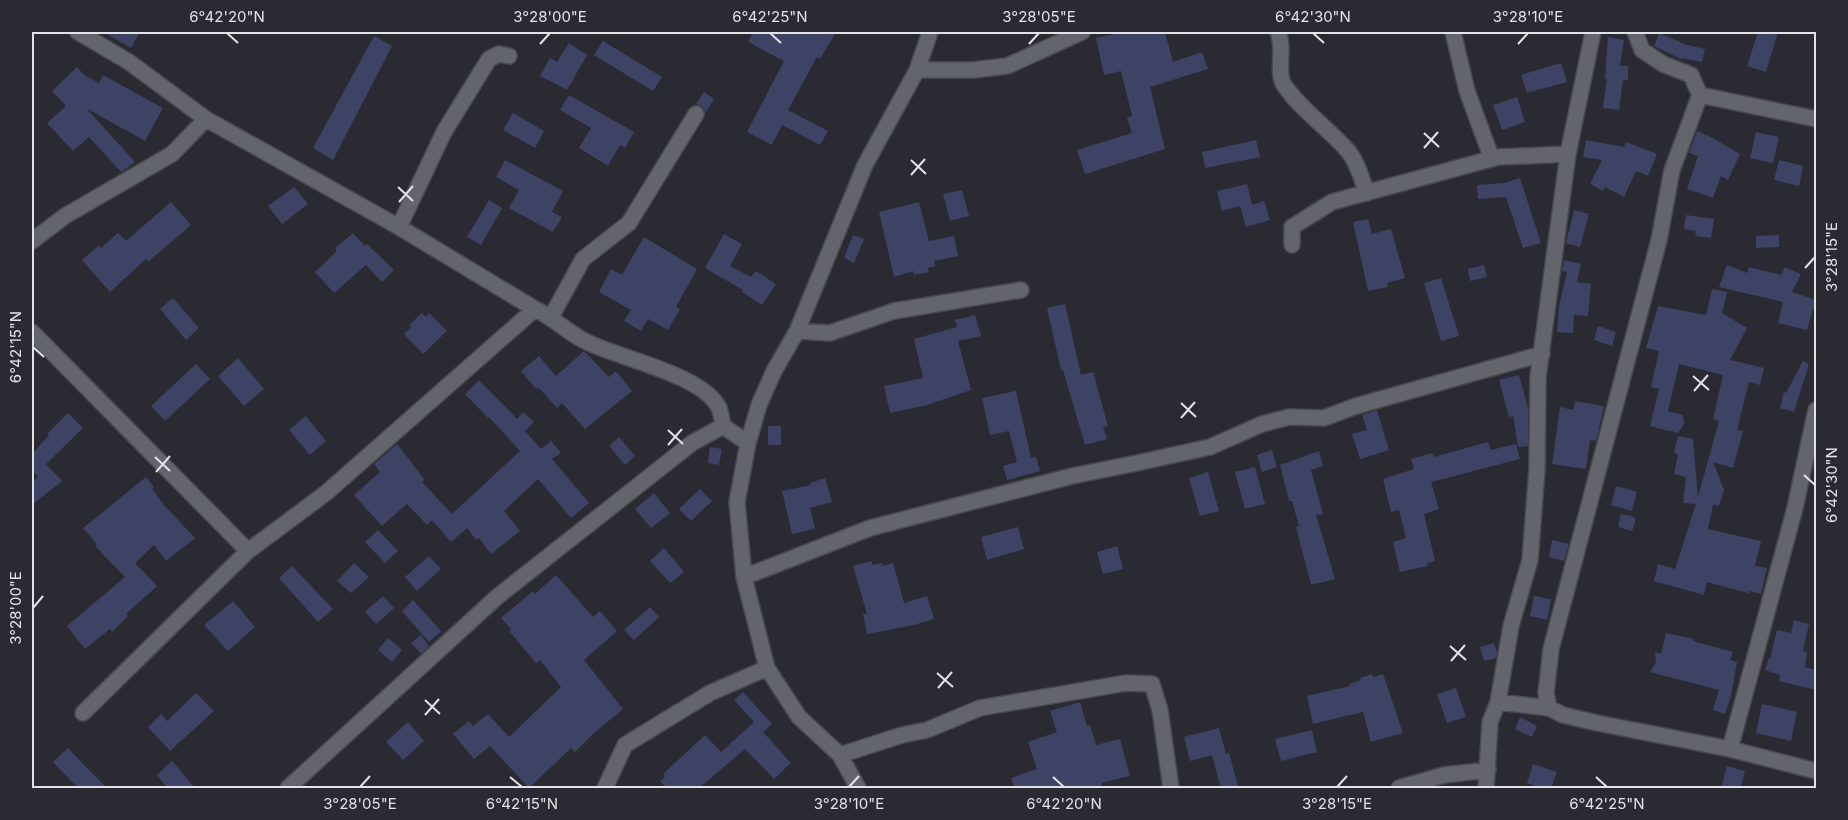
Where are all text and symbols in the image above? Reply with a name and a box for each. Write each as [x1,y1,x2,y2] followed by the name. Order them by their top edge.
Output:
[189,7,265,26] text: 6°42'20"N
[513,7,587,26] text: 3°28'00"E
[732,7,808,26] text: 6°42'25"N
[1002,7,1076,26] text: 3°28'05"E
[1275,7,1351,26] text: 6°42'30"N
[1493,7,1563,26] text: 3°28'10"E
[1822,222,1841,292] text: 3°28'15"E
[6,311,25,383] text: 6°42'15"N
[1822,447,1841,523] text: 6°42'30"N
[6,571,25,645] text: 3°28'00"E
[323,794,397,813] text: 3°28'05"E
[486,794,558,813] text: 6°42'15"N
[814,794,884,813] text: 3°28'10"E
[1026,794,1102,813] text: 6°42'20"N
[1302,794,1372,813] text: 3°28'15"E
[1569,794,1645,813] text: 6°42'25"N

